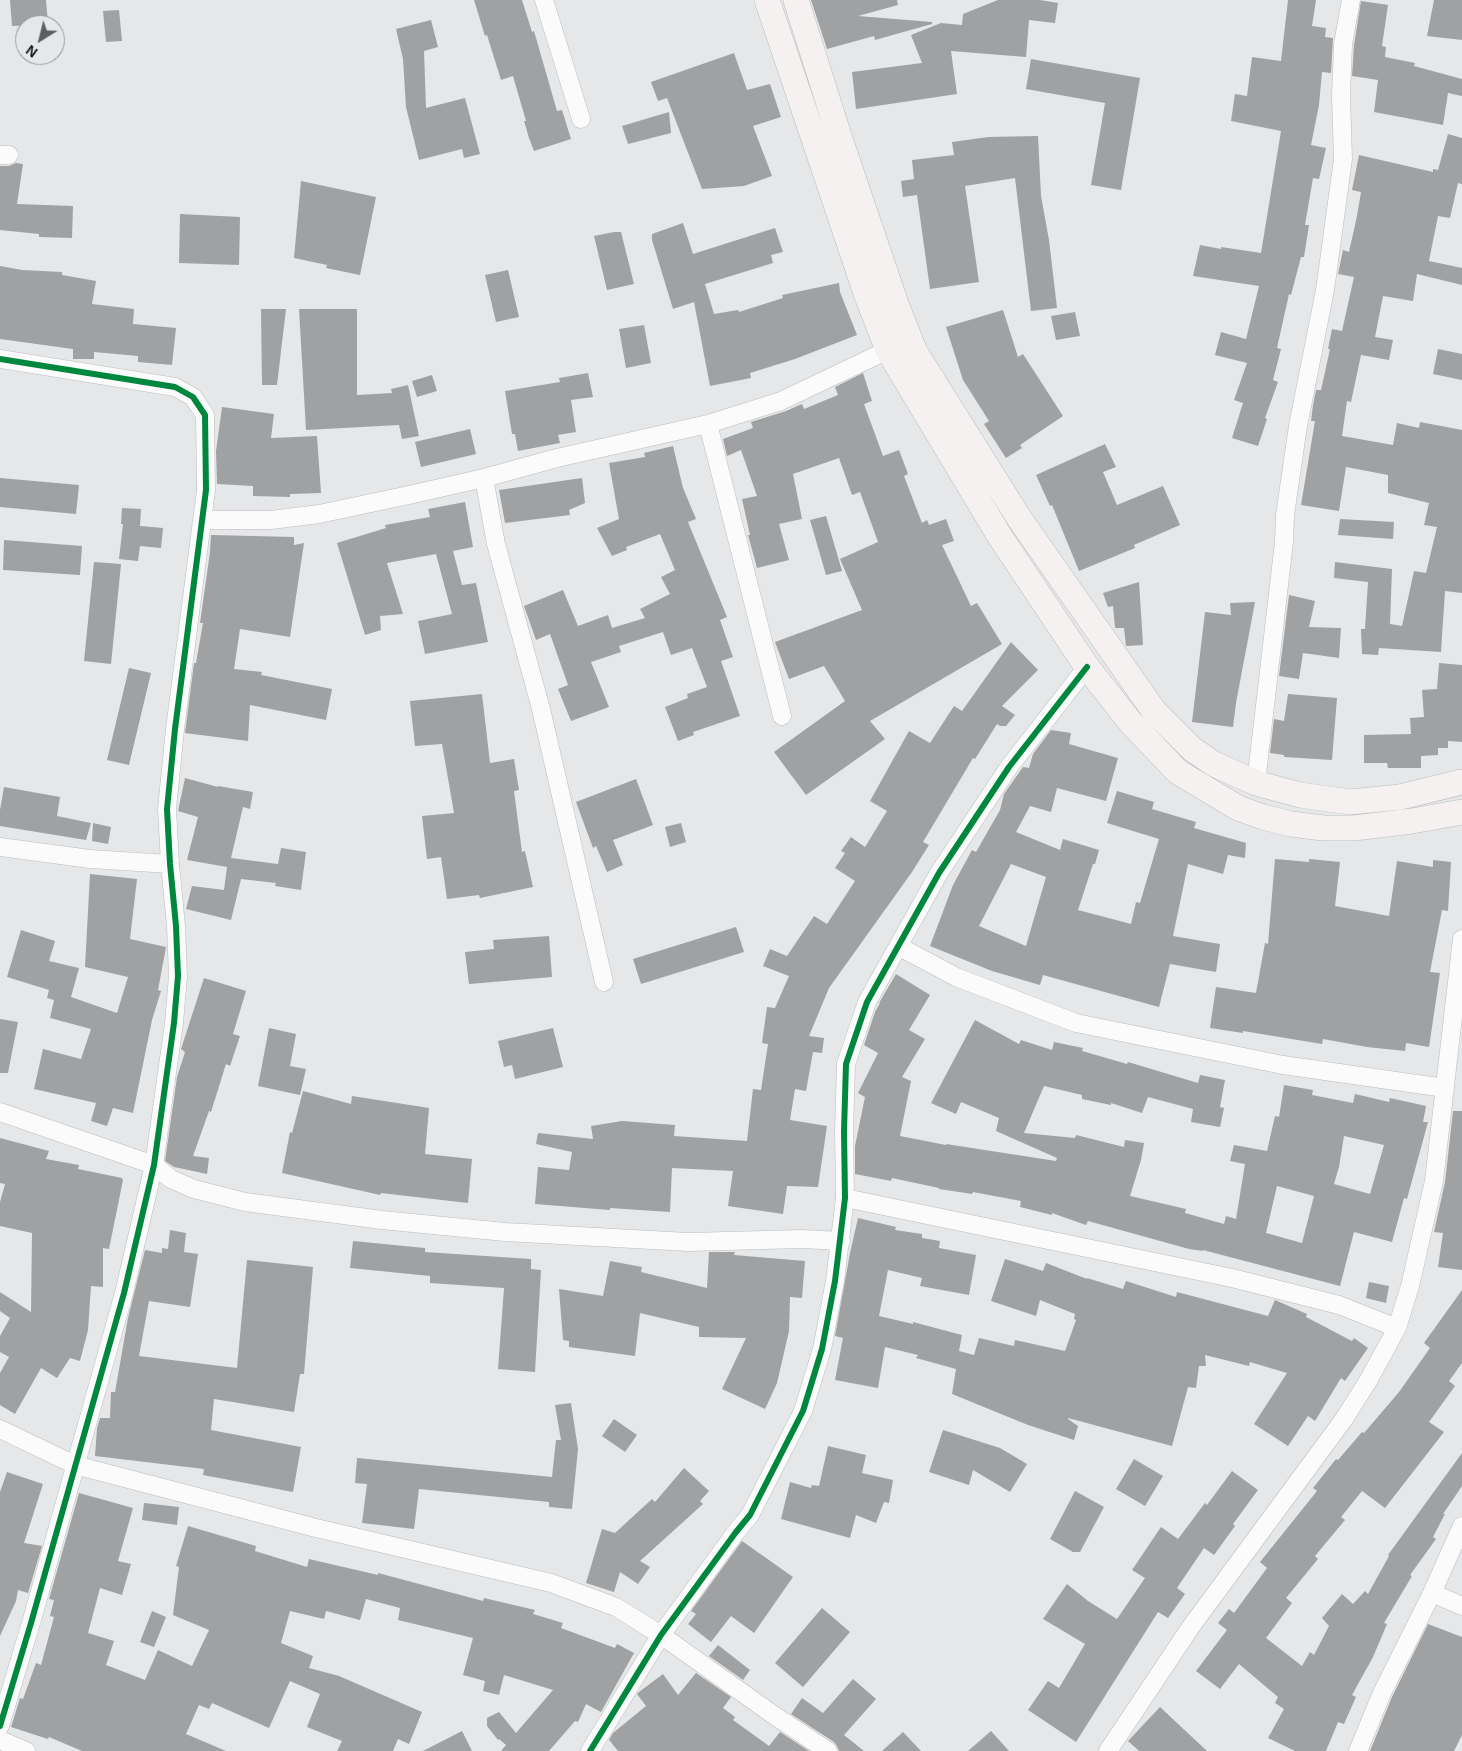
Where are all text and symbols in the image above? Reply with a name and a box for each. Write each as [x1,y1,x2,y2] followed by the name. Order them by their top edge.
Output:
[15,15,65,65] north arrow
[23,42,41,61] text: N

